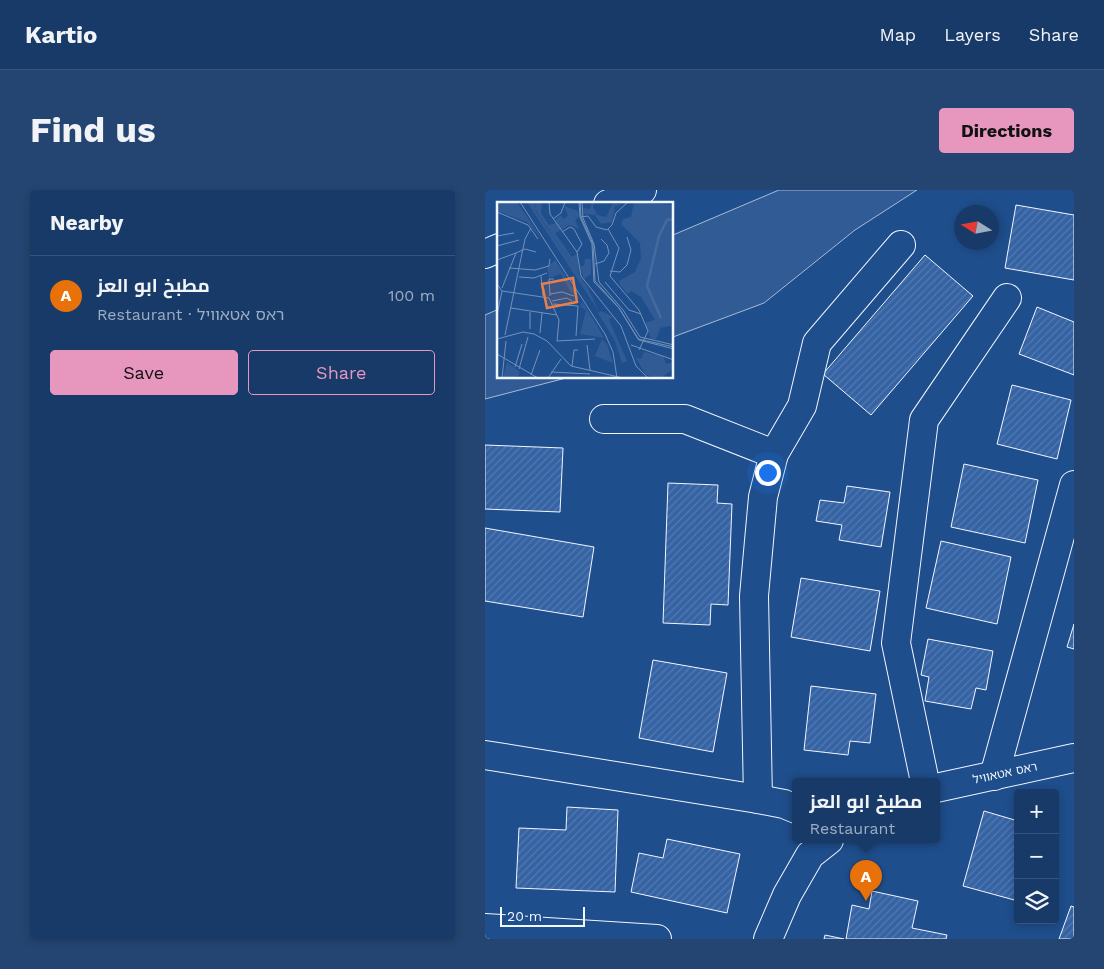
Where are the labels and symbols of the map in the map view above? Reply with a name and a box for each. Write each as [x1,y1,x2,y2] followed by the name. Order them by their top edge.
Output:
[497,202,674,379] inset map
[954,205,999,250] north arrow
[755,460,781,486] your location
[972,759,1038,787] street label: ראס אטאוויל
[850,860,882,901] pin: A
[500,904,585,927] scale bar

